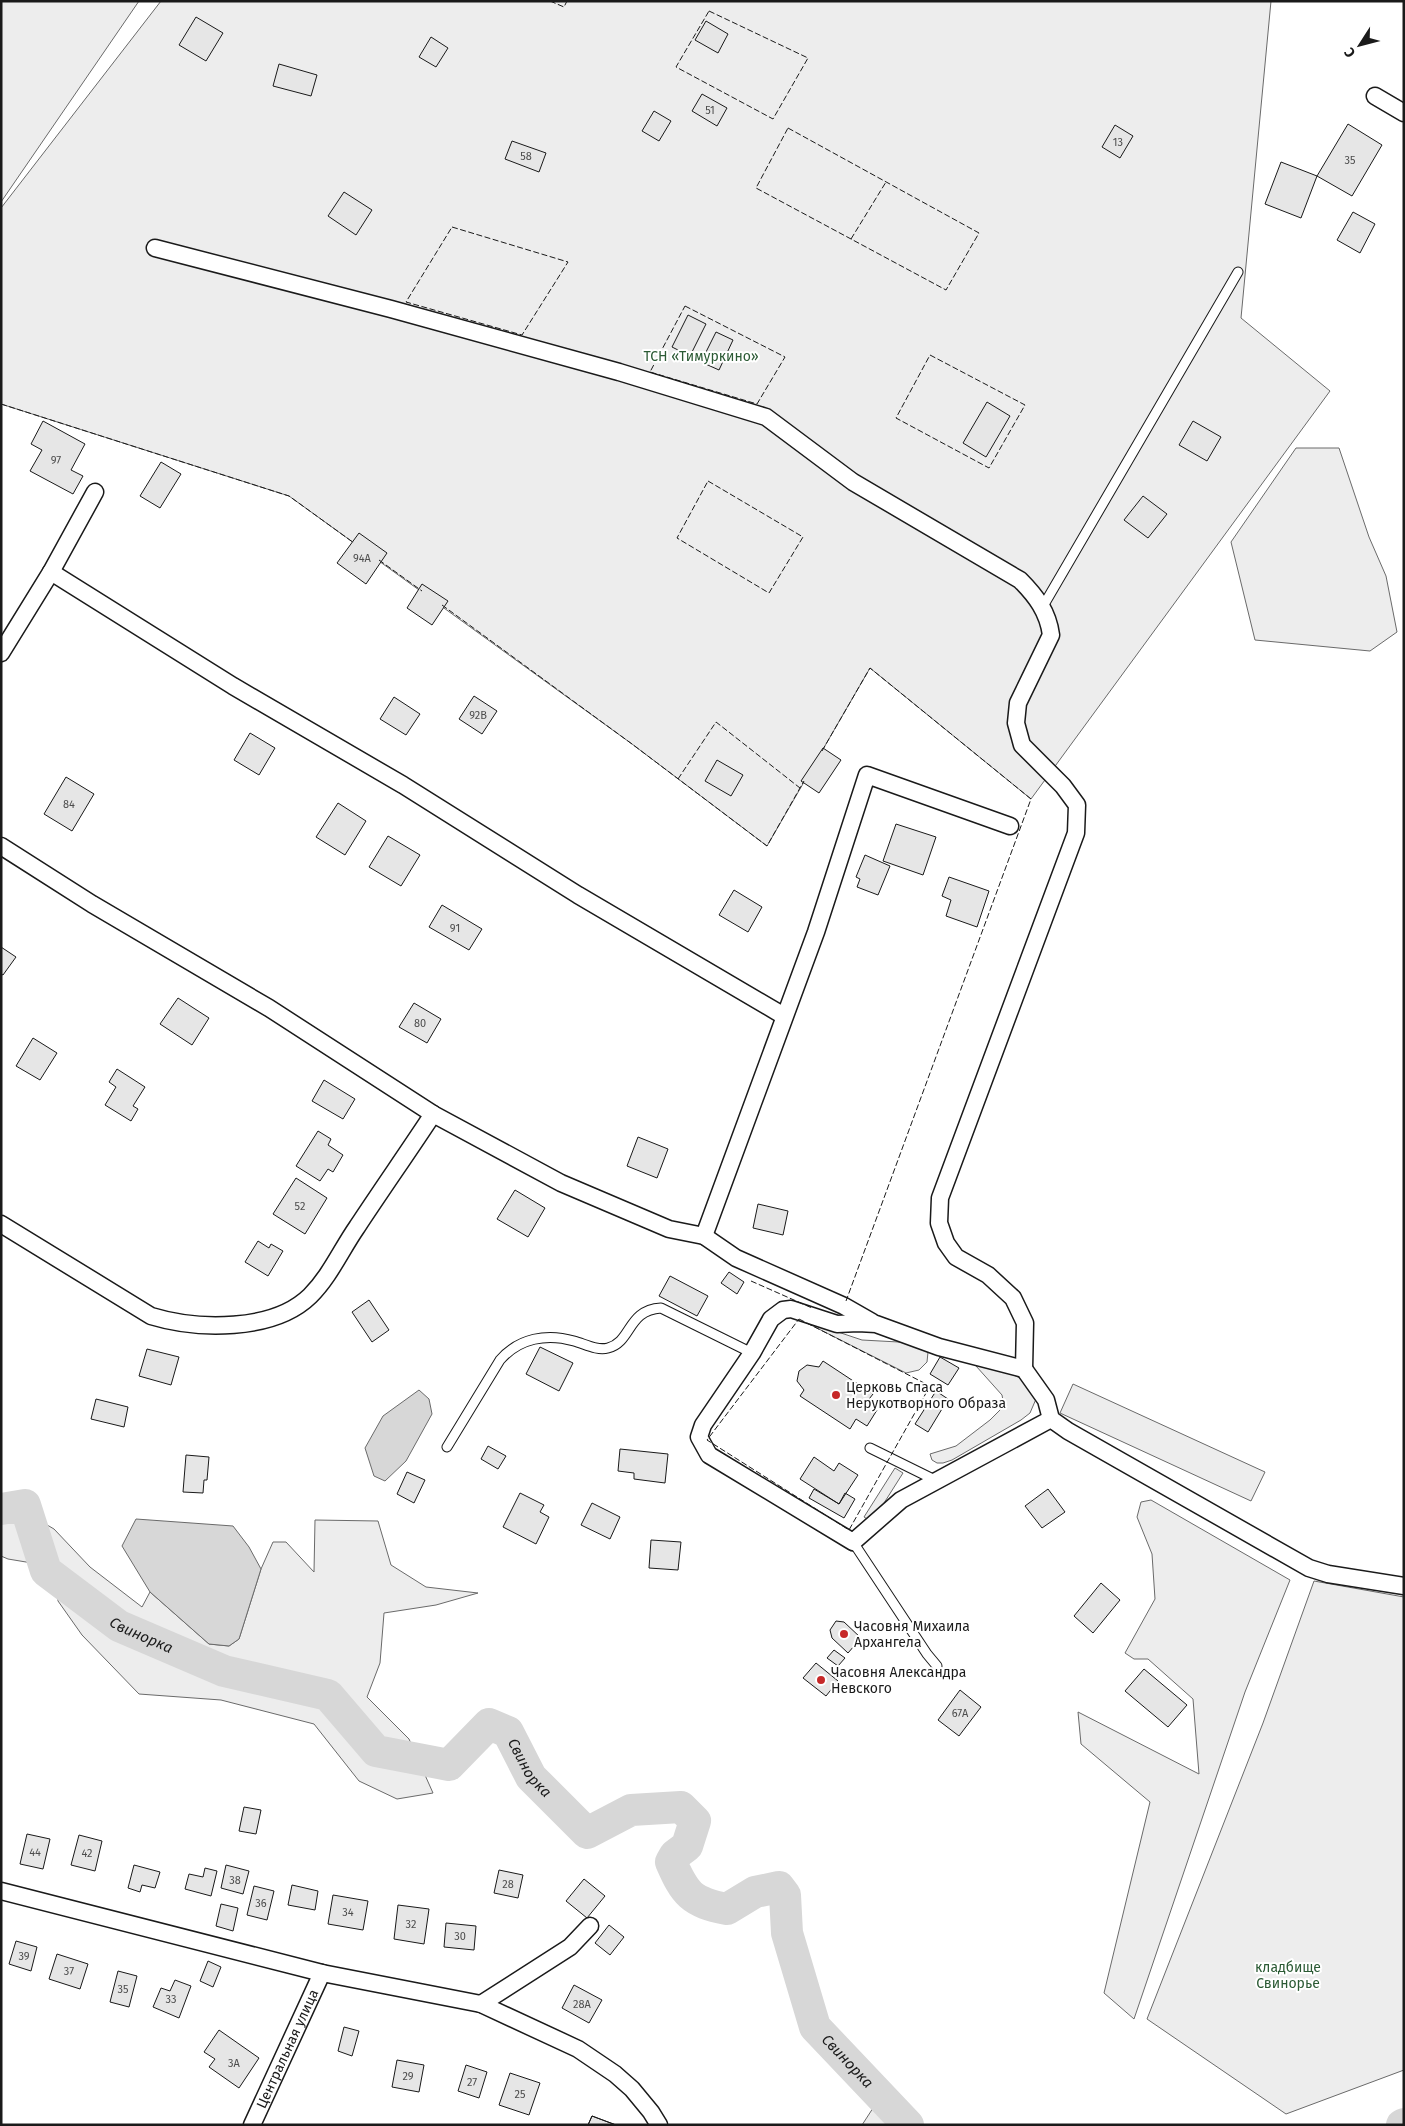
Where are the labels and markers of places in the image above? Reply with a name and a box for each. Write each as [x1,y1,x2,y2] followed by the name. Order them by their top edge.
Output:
[846,1379,1006,1412] place label: Церковь Спаса Нерукотворного Образа
[830,1389,842,1401] marker: Церковь Спаса Нерукотворного Образа
[854,1618,970,1651] place label: Часовня Михаила Архангела
[838,1628,850,1640] marker: Часовня Михаила Архангела
[831,1664,966,1697] place label: Часовня Александра Невского
[815,1674,827,1686] marker: Часовня Александра Невского

